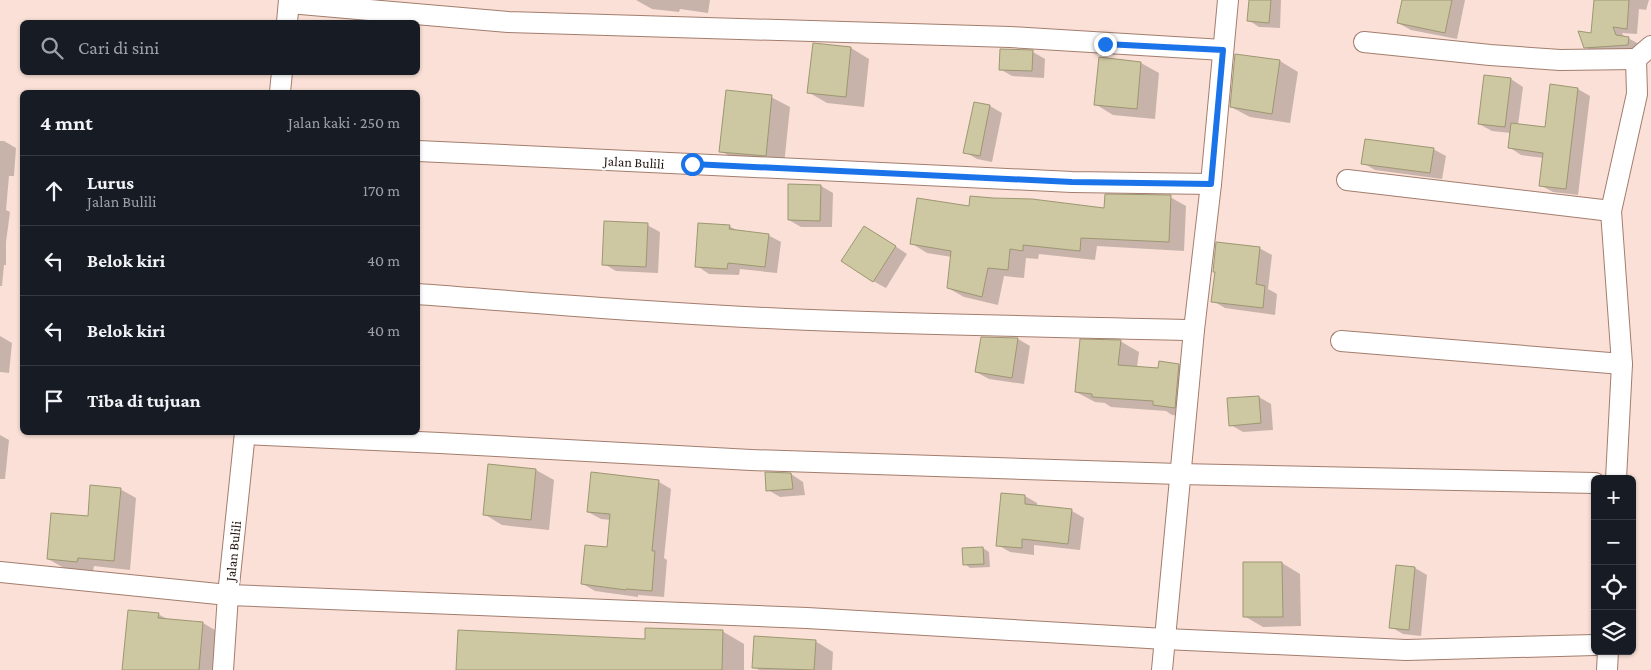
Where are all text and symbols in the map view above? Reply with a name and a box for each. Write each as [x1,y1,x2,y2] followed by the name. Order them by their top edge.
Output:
[20,20,420,75] search box
[1094,33,1117,56] route end
[38,34,66,62] icon: search
[78,37,159,58] text: Cari di sini
[40,111,93,135] text: 4 mnt
[288,114,400,131] text: Jalan kaki · 250 m
[601,152,665,172] street label: Jalan Bulili
[681,153,704,176] route start
[87,172,134,193] text: Lurus
[40,177,68,205] icon: ahead
[363,182,400,199] text: 170 m
[87,193,156,210] text: Jalan Bulili
[40,247,68,275] icon: left
[87,250,165,271] text: Belok kiri
[367,252,400,269] text: 40 m
[40,317,68,345] icon: left
[87,320,165,341] text: Belok kiri
[367,322,400,339] text: 40 m
[40,387,68,415] icon: arrive
[87,390,201,411] text: Tiba di tujuan
[1591,475,1636,655] map controls
[1591,475,1636,520] button: +
[222,520,244,584] street label: Jalan Bulili
[1591,520,1636,565] button: −
[1591,565,1636,610] button: locate
[1591,610,1636,655] button: layers

